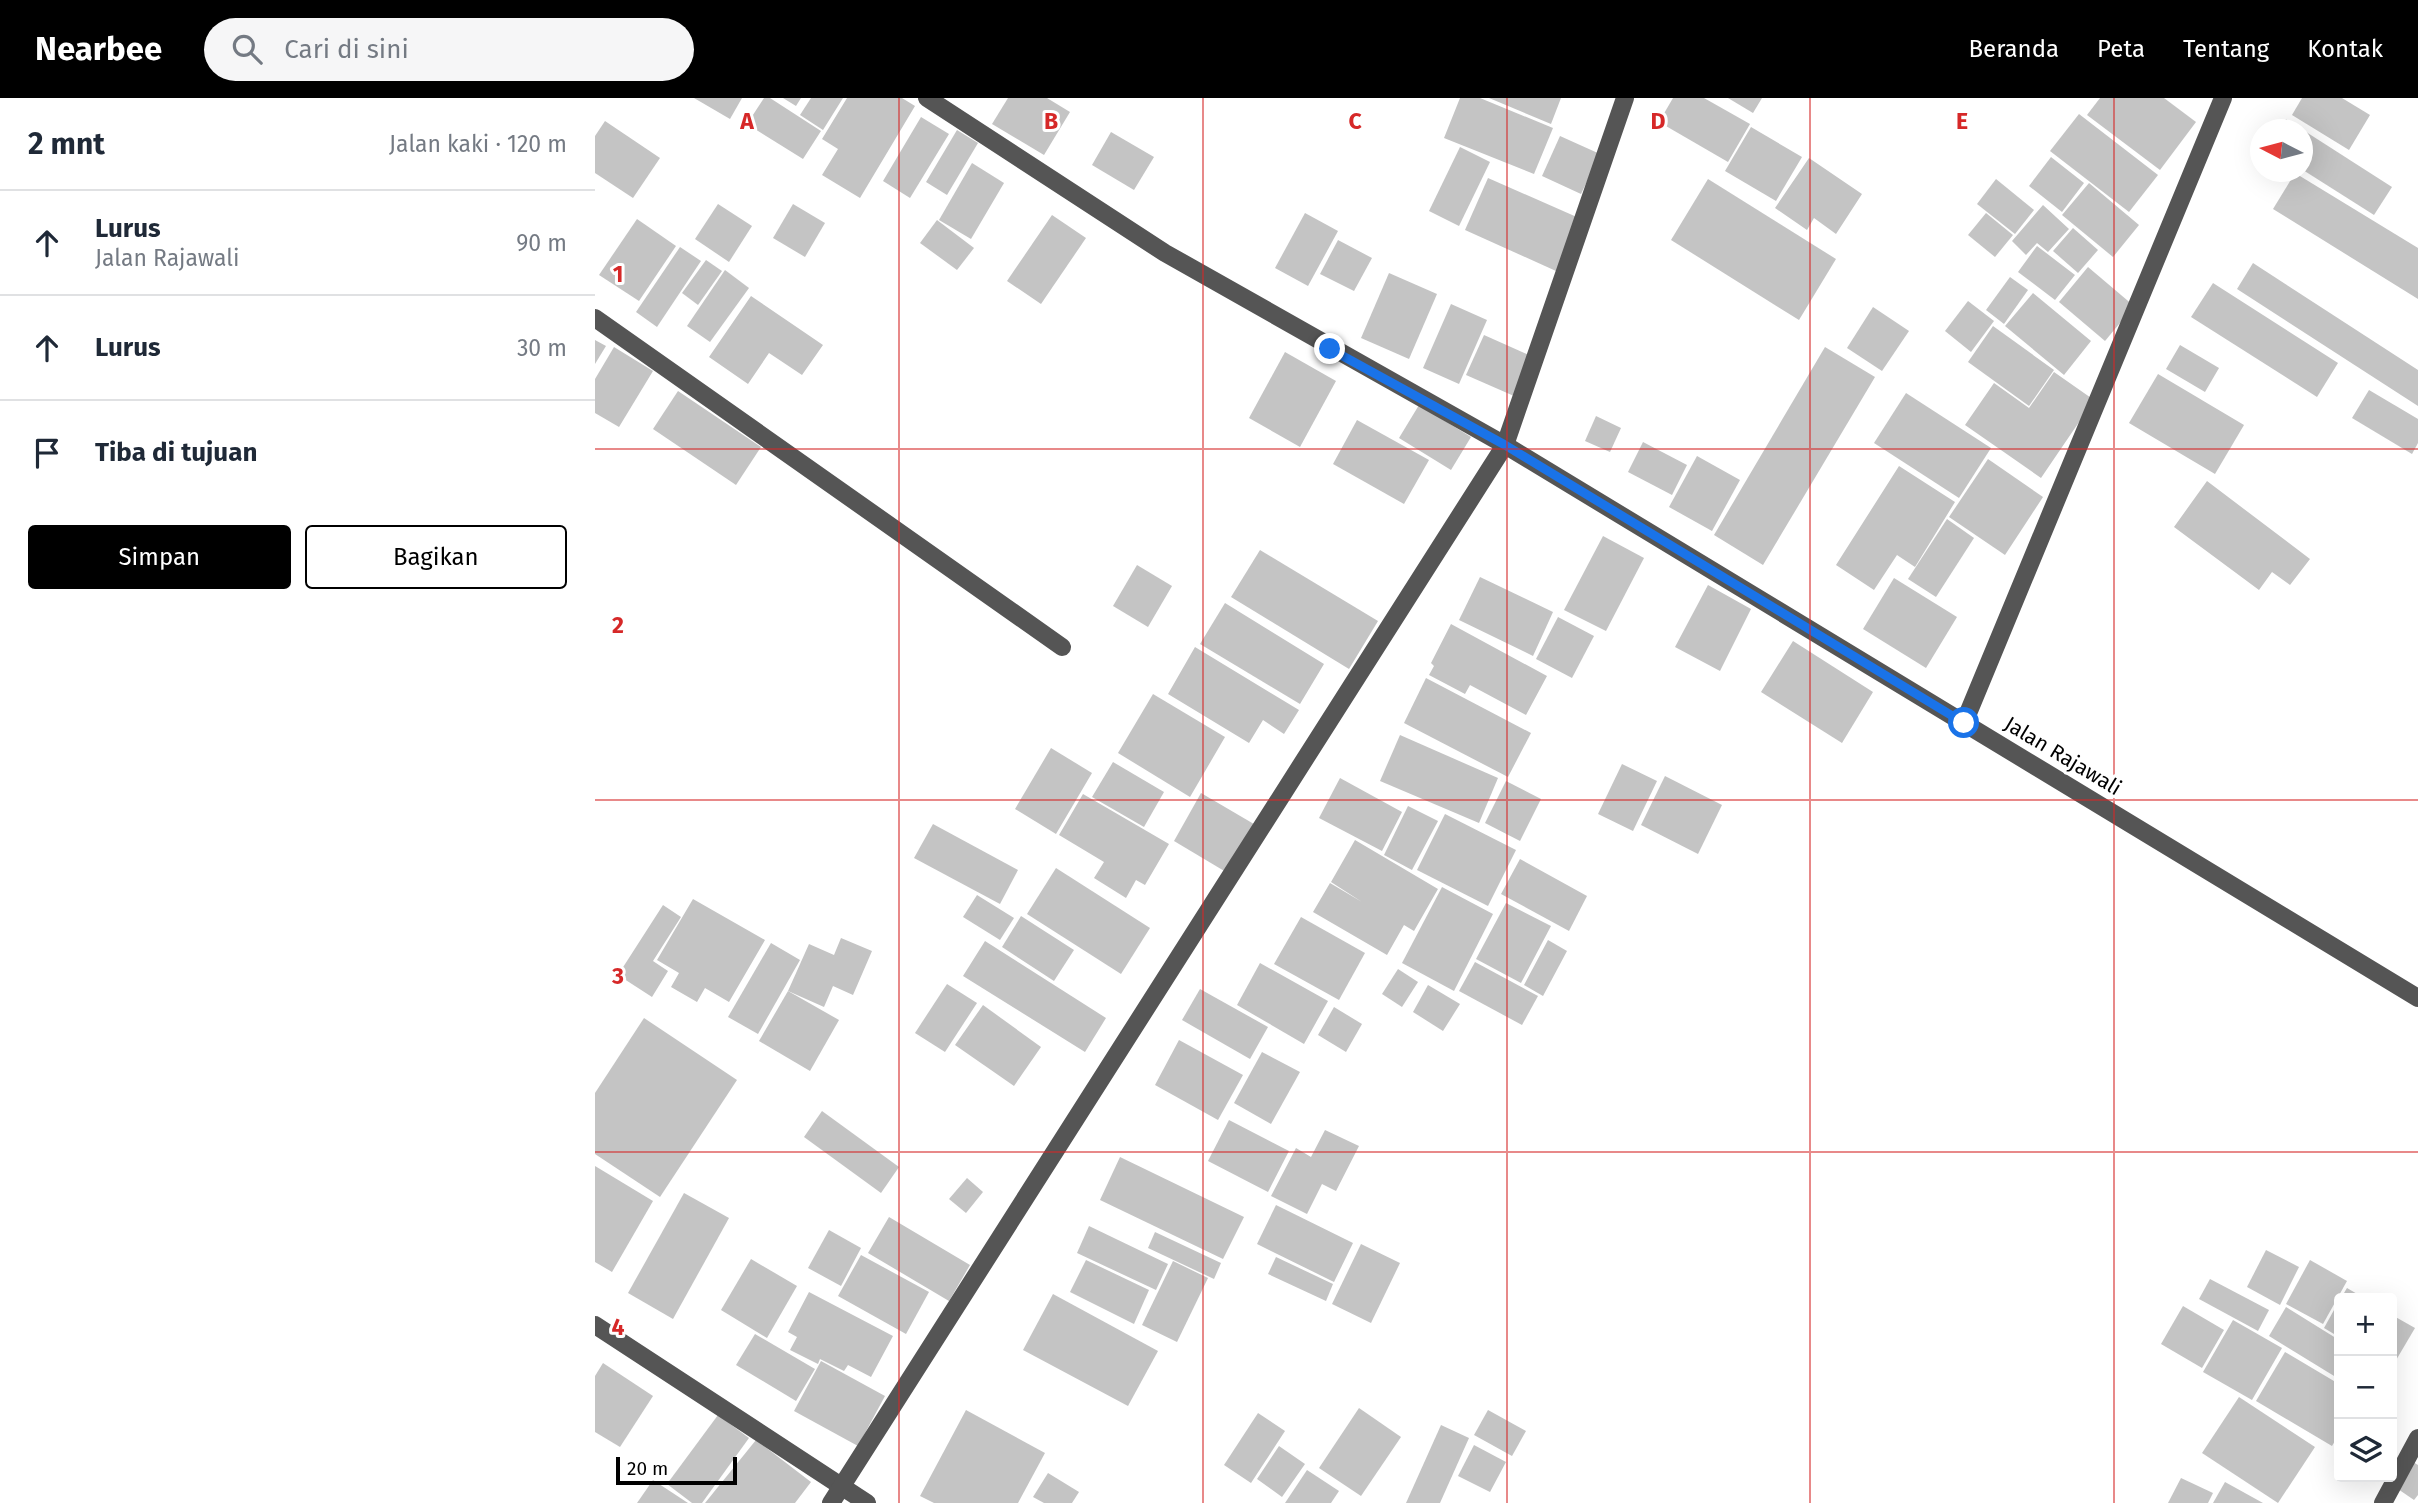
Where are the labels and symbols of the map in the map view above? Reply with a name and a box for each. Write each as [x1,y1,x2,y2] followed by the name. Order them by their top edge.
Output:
[739,107,754,135] text: A
[1044,107,1058,135] text: B
[1348,107,1362,135] text: C
[1651,107,1666,135] text: D
[1956,107,1968,135] text: E
[2250,119,2313,182] north arrow
[613,260,623,288] text: 1
[1314,333,1345,364] route end
[612,611,624,639] text: 2
[1948,707,1979,738] route start
[2000,711,2126,801] street label: Jalan Rajawali
[611,962,624,990] text: 3
[612,1313,625,1341] text: 4
[616,1454,737,1486] scale bar

